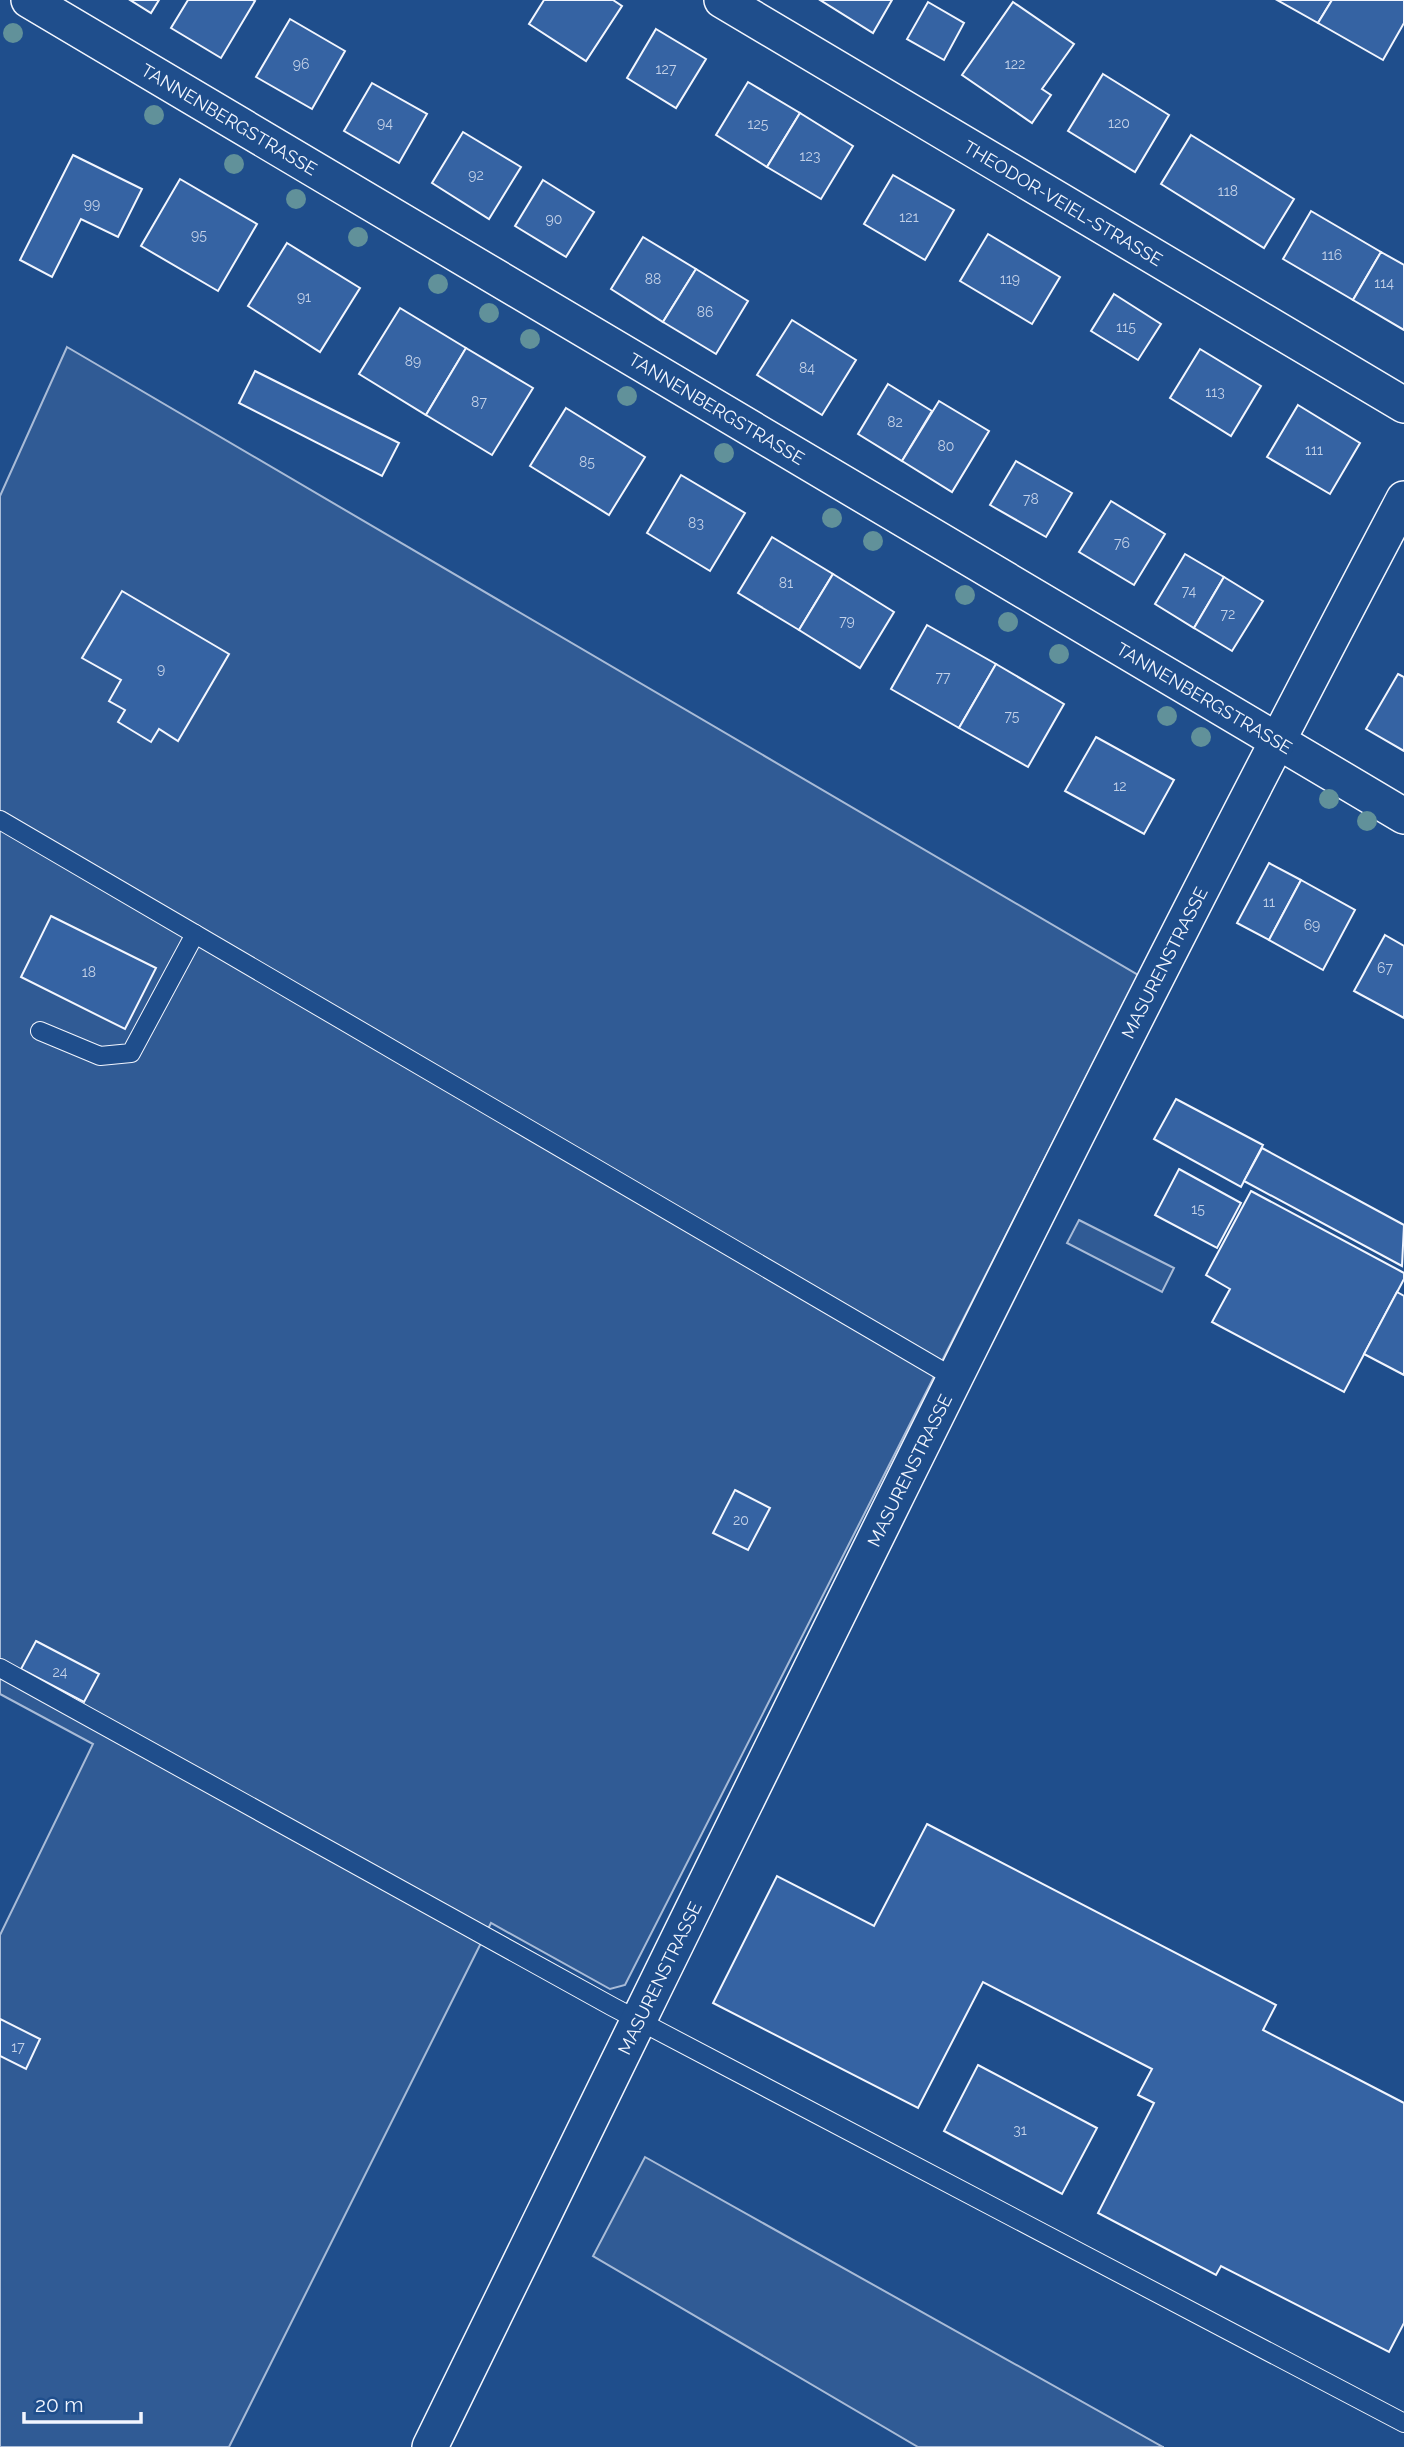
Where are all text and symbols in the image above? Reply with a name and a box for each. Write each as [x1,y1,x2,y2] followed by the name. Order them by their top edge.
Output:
[293,56,309,72] house number: 96
[1005,56,1025,72] house number: 122
[138,59,321,179] street label: TANNENBERGSTRASSE
[656,61,677,77] house number: 127
[377,115,393,131] house number: 94
[1108,115,1130,131] house number: 120
[748,116,769,132] house number: 125
[960,136,1167,270] street label: THEODOR-VEIEL-STRASSE
[800,148,820,164] house number: 123
[468,167,484,183] house number: 92
[1218,183,1238,199] house number: 118
[84,196,100,212] house number: 99
[899,209,919,225] house number: 121
[546,211,562,227] house number: 90
[191,227,207,243] house number: 95
[1322,247,1342,263] house number: 116
[645,271,661,287] house number: 88
[1000,271,1020,287] house number: 119
[1374,275,1394,291] house number: 114
[297,289,311,305] house number: 91
[697,304,713,320] house number: 86
[1116,319,1136,335] house number: 115
[625,348,809,469] street label: TANNENBERGSTRASSE
[405,353,421,369] house number: 89
[799,360,815,376] house number: 84
[1205,384,1225,400] house number: 113
[471,394,487,410] house number: 87
[887,414,903,430] house number: 82
[938,438,954,454] house number: 80
[1305,442,1323,458] house number: 111
[579,454,595,470] house number: 85
[1023,491,1039,507] house number: 78
[688,515,704,531] house number: 83
[1114,535,1130,551] house number: 76
[779,575,793,591] house number: 81
[1182,583,1197,599] house number: 74
[1221,606,1235,622] house number: 72
[839,613,855,629] house number: 79
[1113,637,1296,758] street label: TANNENBERGSTRASSE
[157,661,165,677] house number: 9
[936,669,951,685] house number: 77
[1005,708,1020,724] house number: 75
[1113,778,1127,794] house number: 12
[1117,883,1211,1042] street label: MASURENSTRASSE
[1263,894,1275,910] house number: 11
[1304,917,1320,933] house number: 69
[1377,960,1393,976] house number: 67
[82,964,96,980] house number: 18
[1191,1201,1205,1217] house number: 15
[863,1390,956,1550] street label: MASURENSTRASSE
[733,1512,749,1528] house number: 20
[53,1664,68,1680] house number: 24
[613,1898,705,2058] street label: MASURENSTRASSE
[11,2039,25,2055] house number: 17
[1013,2122,1027,2138] house number: 31
[24,2380,142,2424] scale bar
[35,2392,83,2417] text: 20 m

